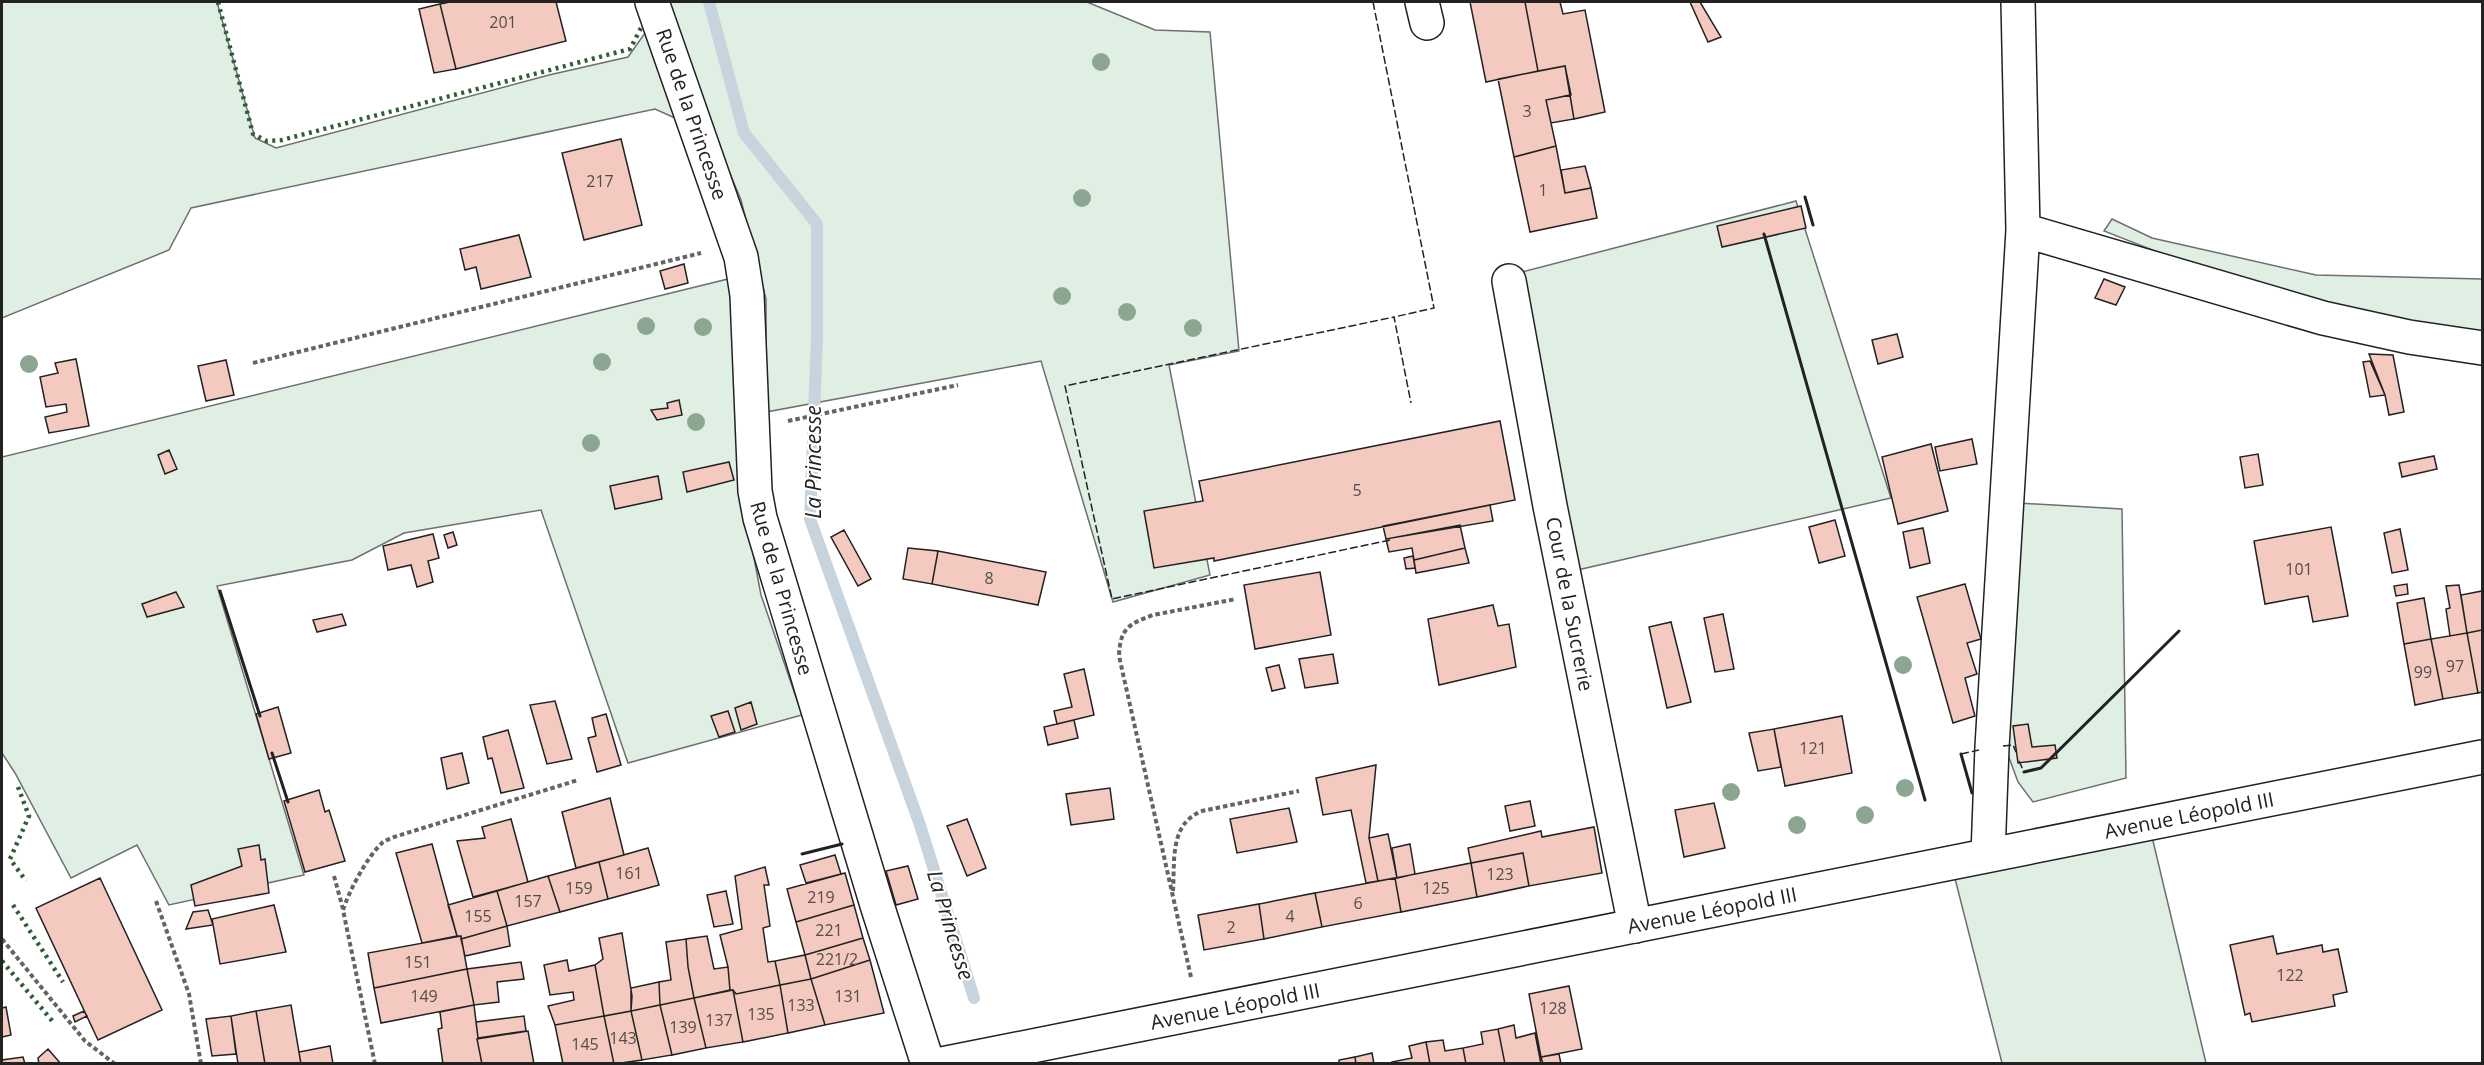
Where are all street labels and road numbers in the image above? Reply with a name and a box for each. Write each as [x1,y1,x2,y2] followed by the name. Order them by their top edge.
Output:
[650,25,734,203] street label: Rue de la Princesse
[744,498,820,678] street label: Rue de la Princesse
[1540,515,1600,693] street label: Cour de la Sucrerie
[2102,785,2276,845] street label: Avenue Léopold III
[1625,880,1799,940] street label: Avenue Léopold III
[1148,976,1322,1036] street label: Avenue Léopold III

